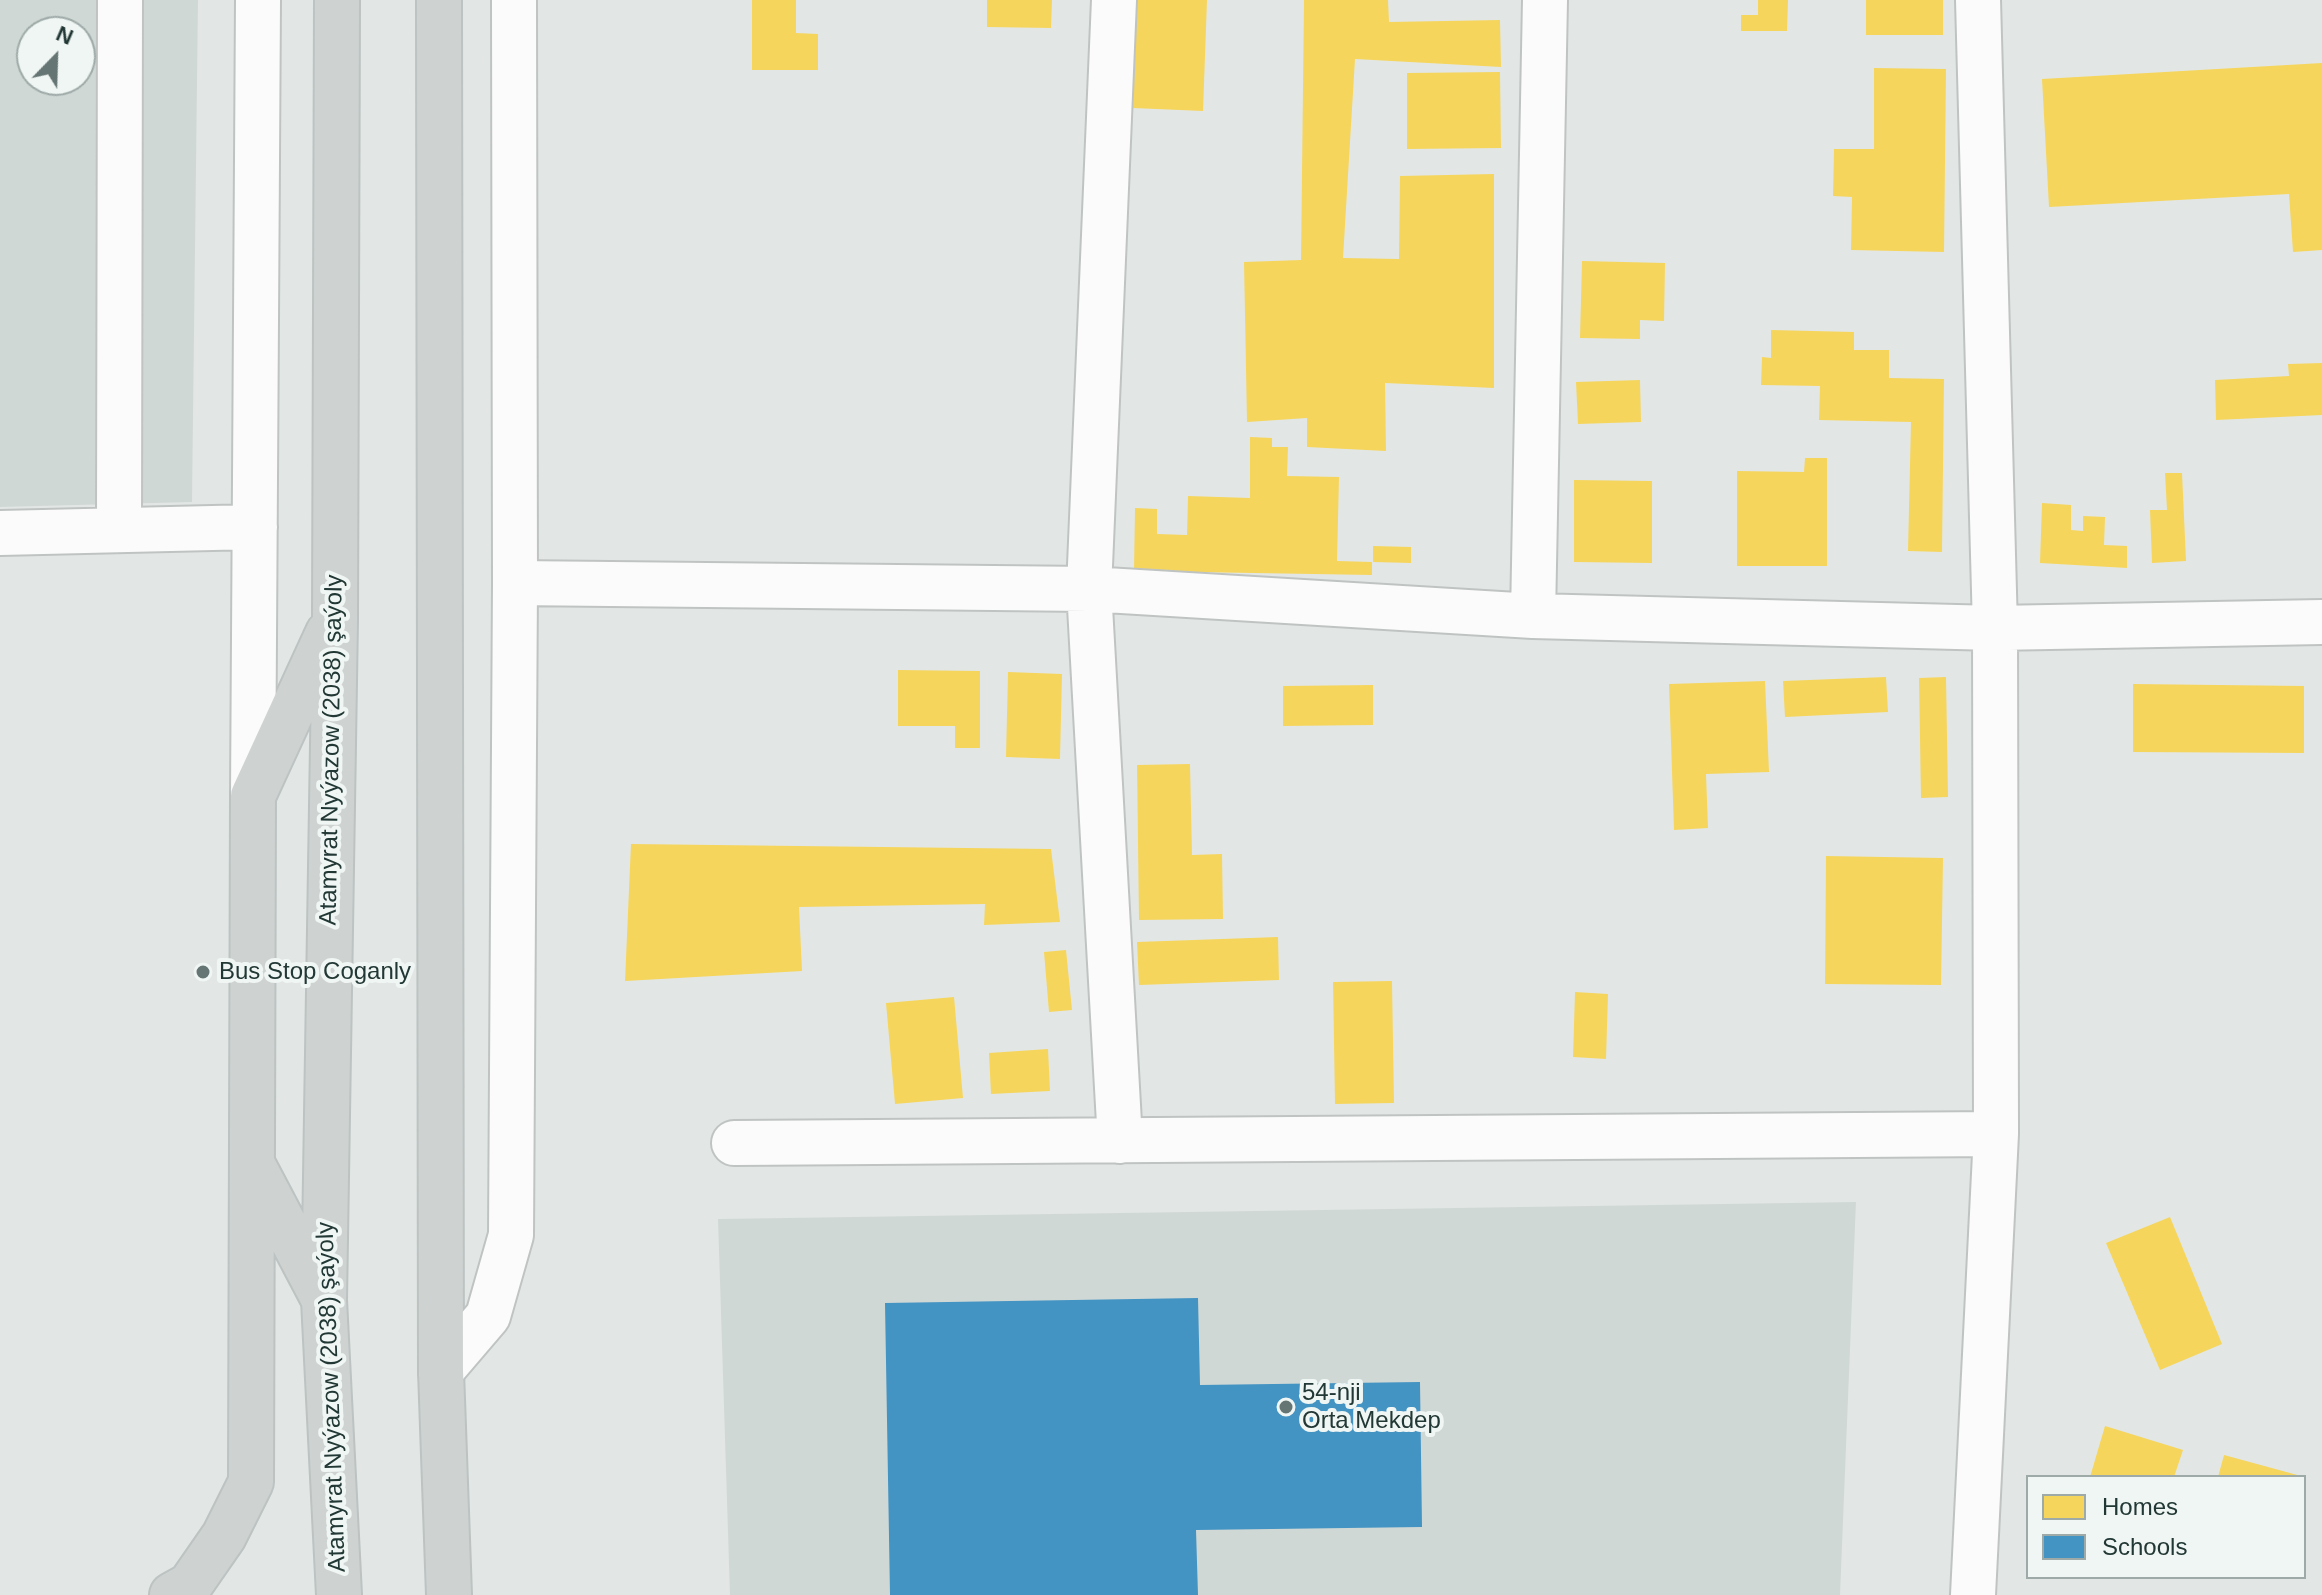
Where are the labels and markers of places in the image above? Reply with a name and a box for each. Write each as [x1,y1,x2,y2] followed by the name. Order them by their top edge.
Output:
[219,958,411,986] place label: Bus Stop Coganly
[194,963,212,981] marker: Bus Stop Coganly
[1302,1379,1441,1435] place label: 54-nji Orta Mekdep
[1277,1398,1295,1416] marker: 54-nji Orta Mekdep

